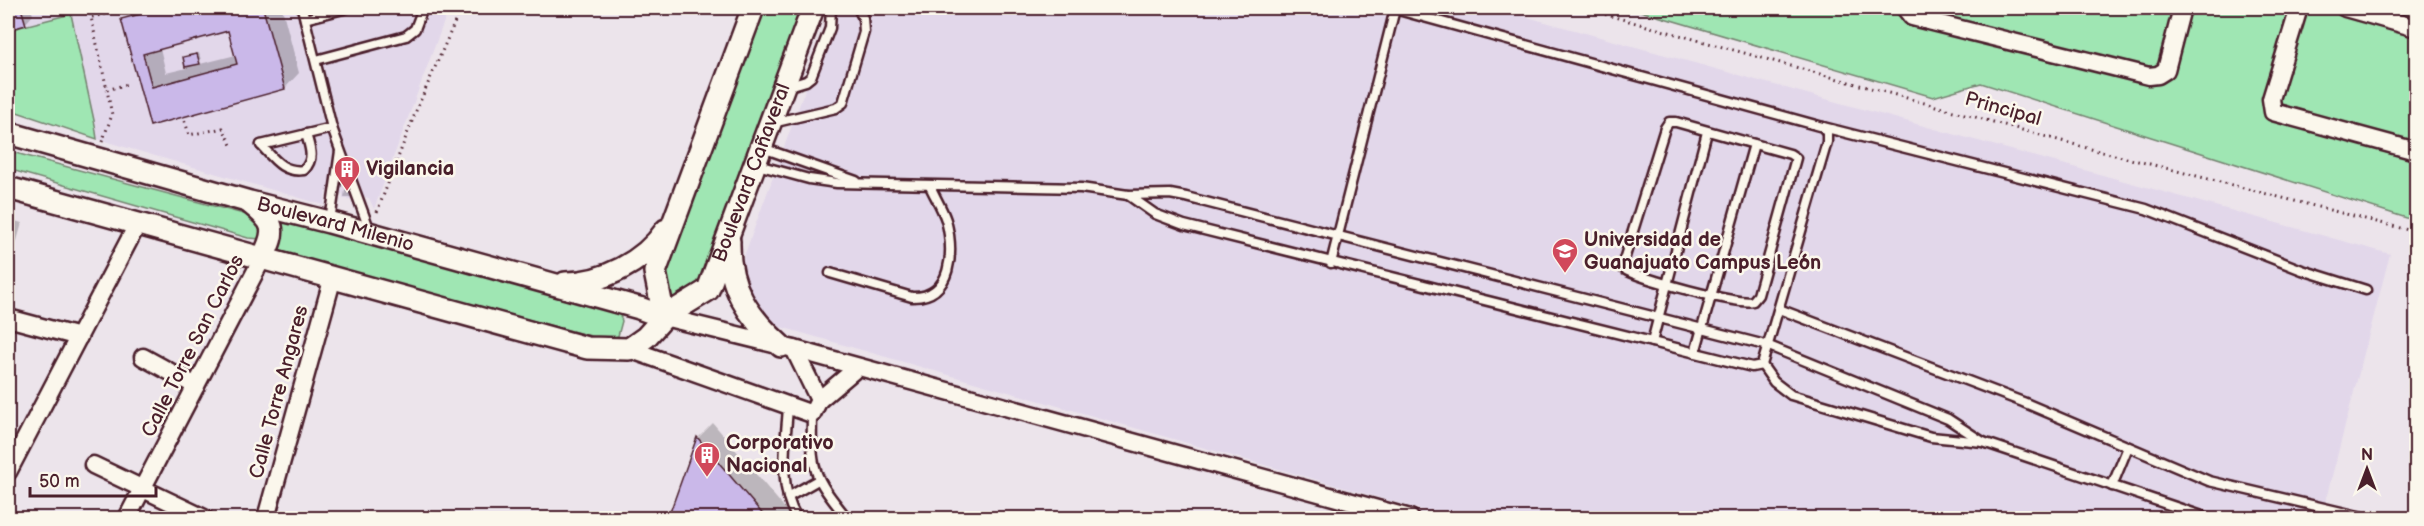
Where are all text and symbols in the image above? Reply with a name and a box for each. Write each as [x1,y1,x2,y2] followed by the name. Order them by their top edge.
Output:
[707,80,796,265] street label: Boulevard Cañaveral
[1962,87,2044,131] street label: Principal
[332,154,362,192] building icon: Vigilancia
[366,157,454,181] place label: Vigilancia
[254,192,417,257] street label: Boulevard Milenio
[1584,228,1821,275] place label: Universidad de Guanajuato Campus León
[1550,236,1580,274] school or university icon: Universidad de Guanajuato Campus León
[137,251,249,441] street label: Calle Torre San Carlos
[244,303,314,481] street label: Calle Torre Angares
[726,431,834,478] place label: Corporativo Nacional
[2337,439,2397,499] north arrow
[692,440,722,478] building icon: Corporativo Nacional
[2361,446,2373,465] text: N
[30,460,156,498] scale bar
[39,471,80,492] text: 50 m

